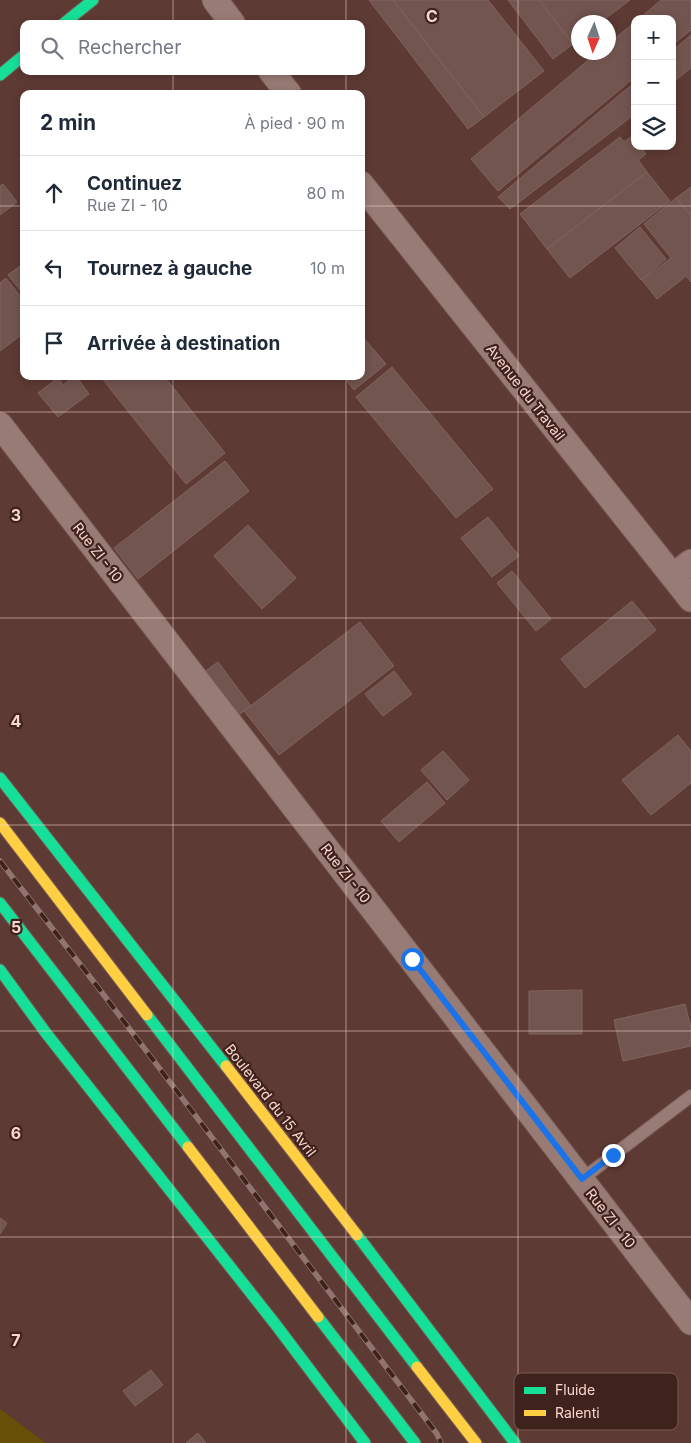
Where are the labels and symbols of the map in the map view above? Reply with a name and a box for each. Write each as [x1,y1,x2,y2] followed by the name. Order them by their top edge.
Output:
[426,6,438,26] text: C
[571,15,616,60] north arrow
[483,340,569,444] street label: Avenue du Travail
[11,505,21,525] text: 3
[70,519,126,585] street label: Rue ZI - 10
[11,711,22,731] text: 4
[318,840,374,906] street label: Rue ZI - 10
[11,917,21,937] text: 5
[401,948,424,971] route start
[222,1040,320,1160] street label: Boulevard du 15 Avril
[11,1123,21,1143] text: 6
[602,1144,625,1167] route end
[583,1185,639,1251] street label: Rue ZI - 10
[11,1330,21,1350] text: 7
[514,1373,678,1430] legend
[555,1381,595,1398] text: Fluide
[555,1404,600,1421] text: Ralenti

